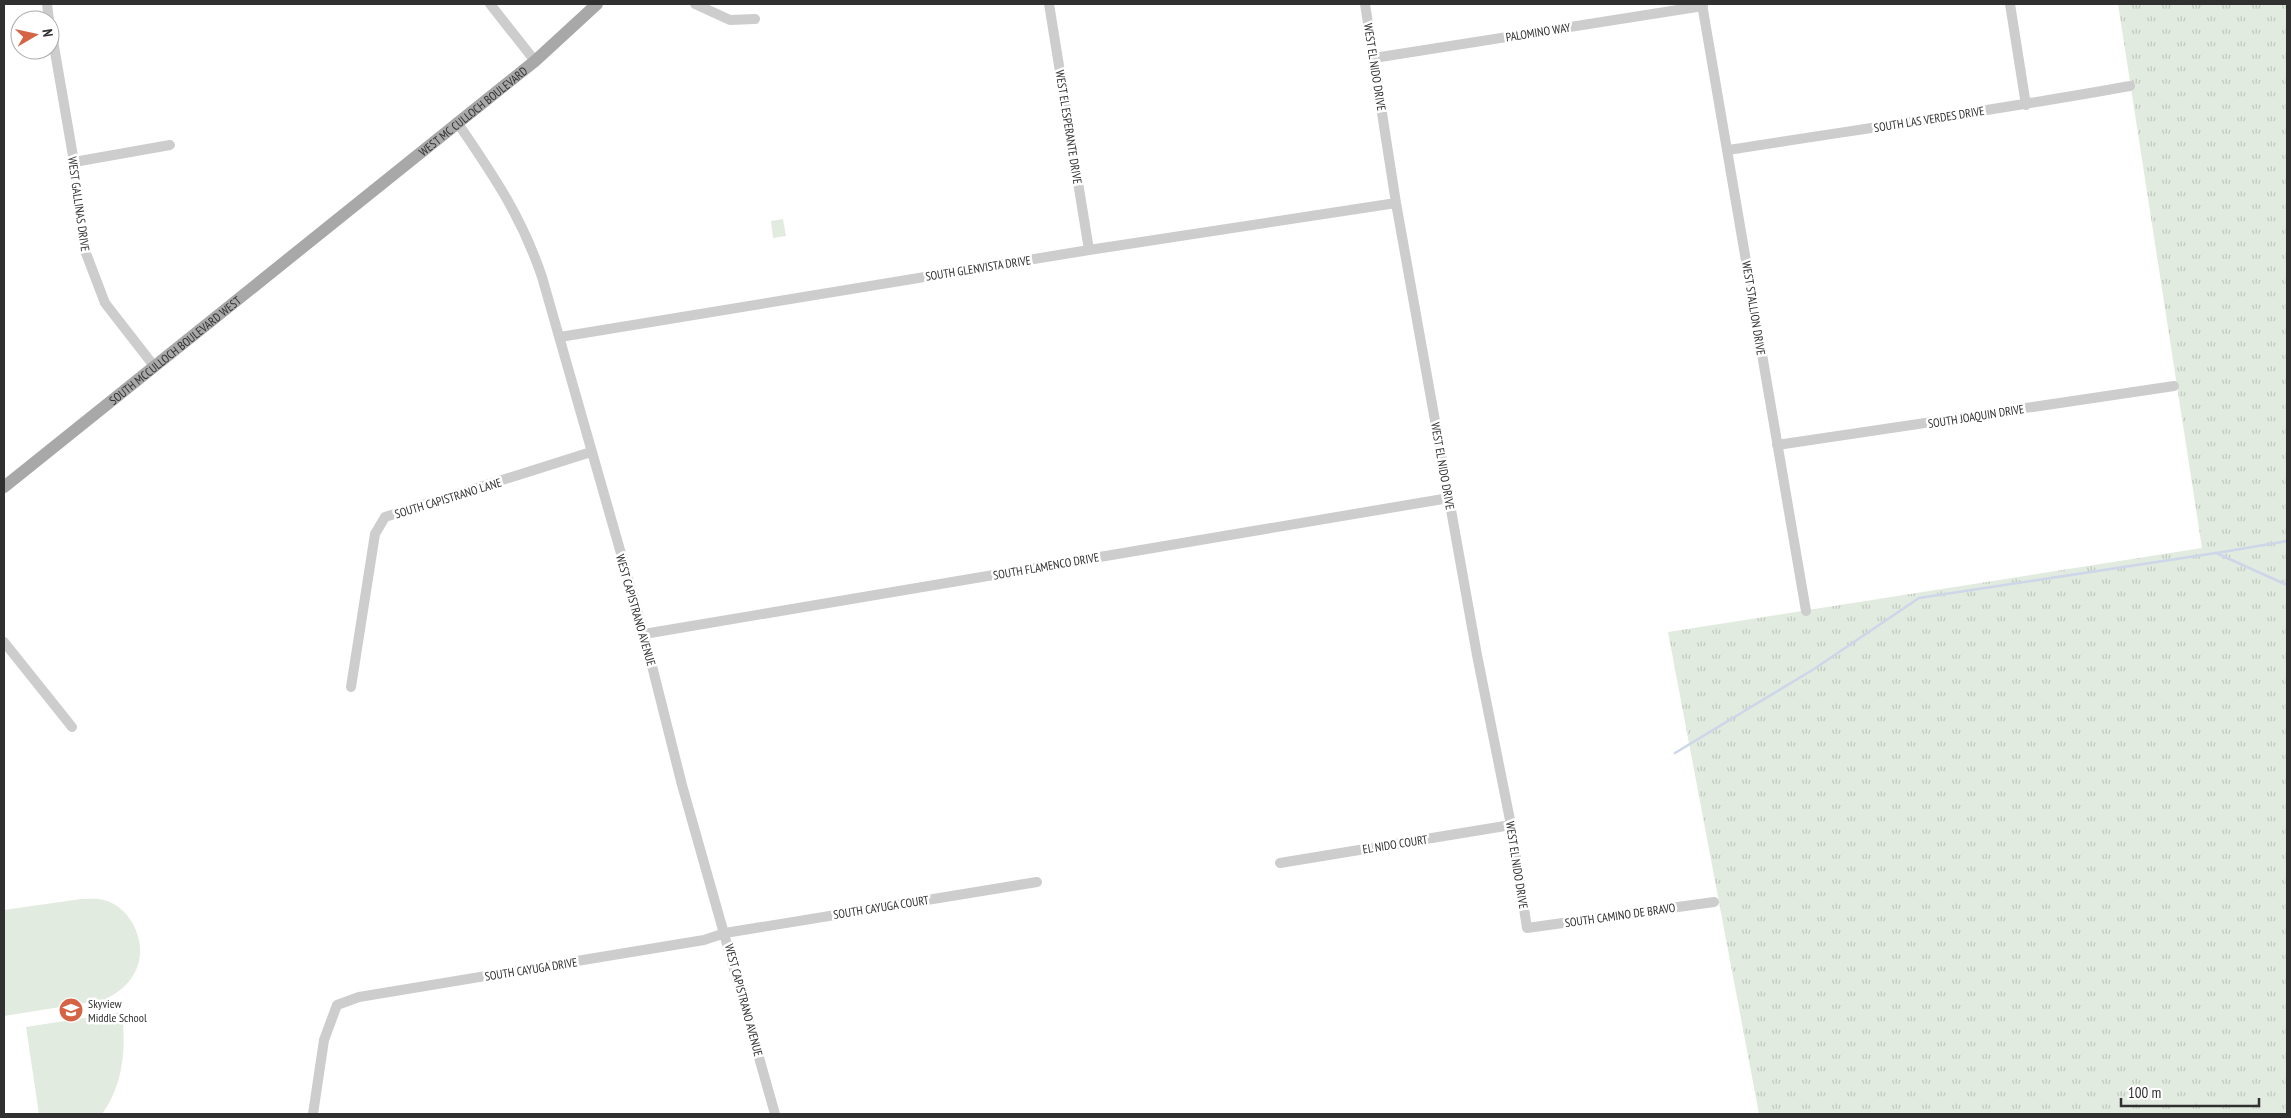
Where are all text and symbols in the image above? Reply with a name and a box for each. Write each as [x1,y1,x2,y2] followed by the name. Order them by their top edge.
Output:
[10,10,60,60] north arrow
[1505,19,1572,45] street label: PALOMINO WAY
[1361,22,1389,112] street label: WEST EL NIDO DRIVE
[38,28,57,38] text: N
[415,63,530,159] street label: WEST MC CULLOCH BOULEVARD
[1053,69,1085,185] street label: WEST EL ESPERANTE DRIVE
[1873,103,1985,135] street label: SOUTH LAS VERDES DRIVE
[65,156,93,252] street label: WEST GALLINAS DRIVE
[924,252,1032,284] street label: SOUTH GLENVISTA DRIVE
[1739,260,1769,356] street label: WEST STALLION DRIVE
[106,292,244,407] street label: SOUTH MCCULLOCH BOULEVARD WEST
[1927,401,2025,431] street label: SOUTH JOAQUIN DRIVE
[1428,421,1458,511] street label: WEST EL NIDO DRIVE
[393,475,503,521] street label: SOUTH CAPISTRANO LANE
[992,549,1100,583] street label: SOUTH FLAMENCO DRIVE
[613,552,659,668] street label: WEST CAPISTRANO AVENUE
[1503,820,1531,910] street label: WEST EL NIDO DRIVE
[1361,831,1429,857] street label: EL NIDO COURT
[832,892,930,922] street label: SOUTH CAYUGA COURT
[1564,900,1677,930] street label: SOUTH CAMINO DE BRAVO
[722,942,766,1058] street label: WEST CAPISTRANO AVENUE
[484,954,578,984] street label: SOUTH CAYUGA DRIVE
[88,996,147,1025] place label: Skyview Middle School
[58,997,84,1023] school or university icon: Skyview Middle School
[2121,1076,2258,1108] scale bar
[2128,1083,2161,1102] text: 100 m

